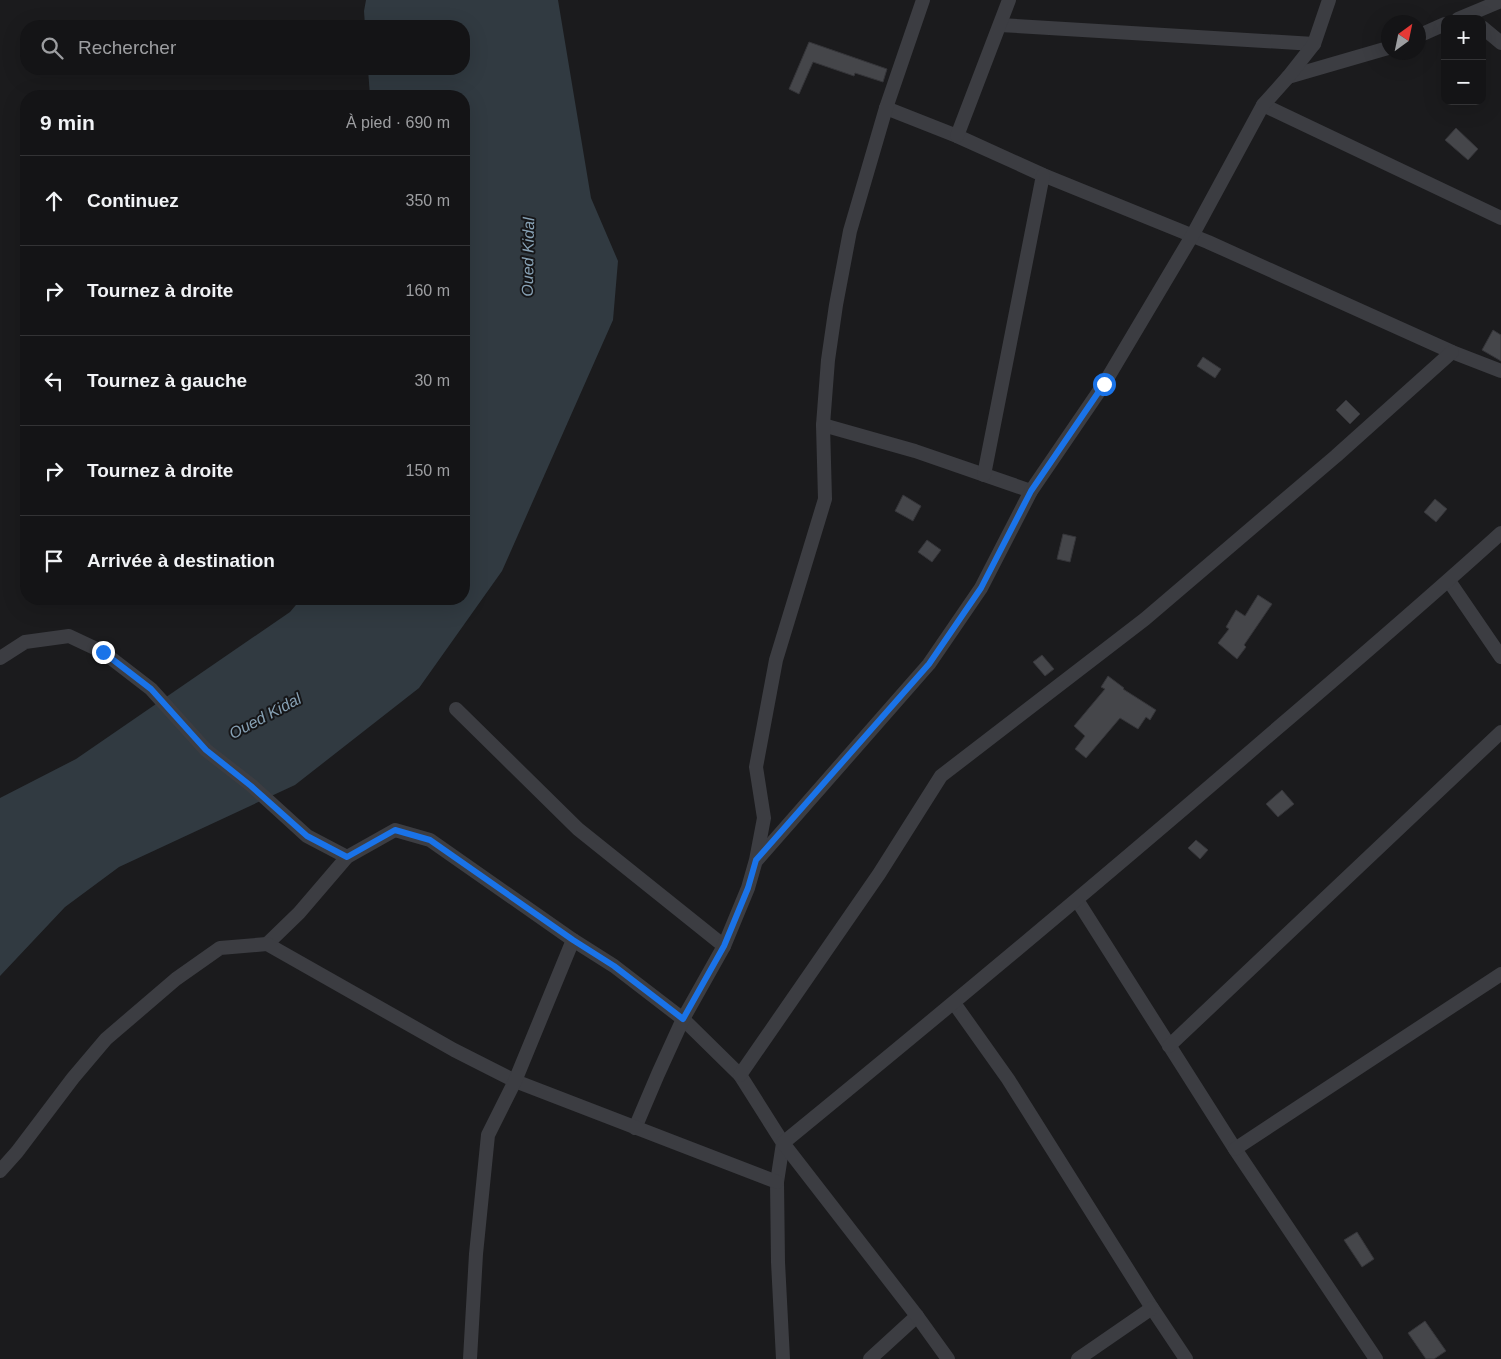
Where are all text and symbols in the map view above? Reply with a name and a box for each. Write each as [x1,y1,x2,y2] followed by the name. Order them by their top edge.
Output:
[1381,15,1426,60] north arrow
[1441,15,1486,105] map controls
[1441,15,1486,60] button: +
[20,20,470,75] search box
[38,34,66,62] icon: search
[78,37,176,58] text: Rechercher
[1441,60,1486,105] button: −
[40,111,95,134] text: 9 min
[346,114,450,131] text: À pied · 690 m
[40,187,68,215] icon: ahead
[87,190,179,211] text: Continuez
[406,192,450,209] text: 350 m
[519,217,537,297] water label: Oued Kidal
[40,277,68,305] icon: right
[87,280,233,301] text: Tournez à droite
[406,282,450,299] text: 160 m
[40,367,68,395] icon: left
[87,370,247,391] text: Tournez à gauche
[414,372,450,389] text: 30 m
[1093,373,1116,396] route start
[40,457,68,485] icon: right
[87,460,233,481] text: Tournez à droite
[406,462,450,479] text: 150 m
[40,547,68,575] icon: arrive
[87,550,275,571] text: Arrivée à destination
[92,641,115,664] route end
[226,690,304,742] water label: Oued Kidal

